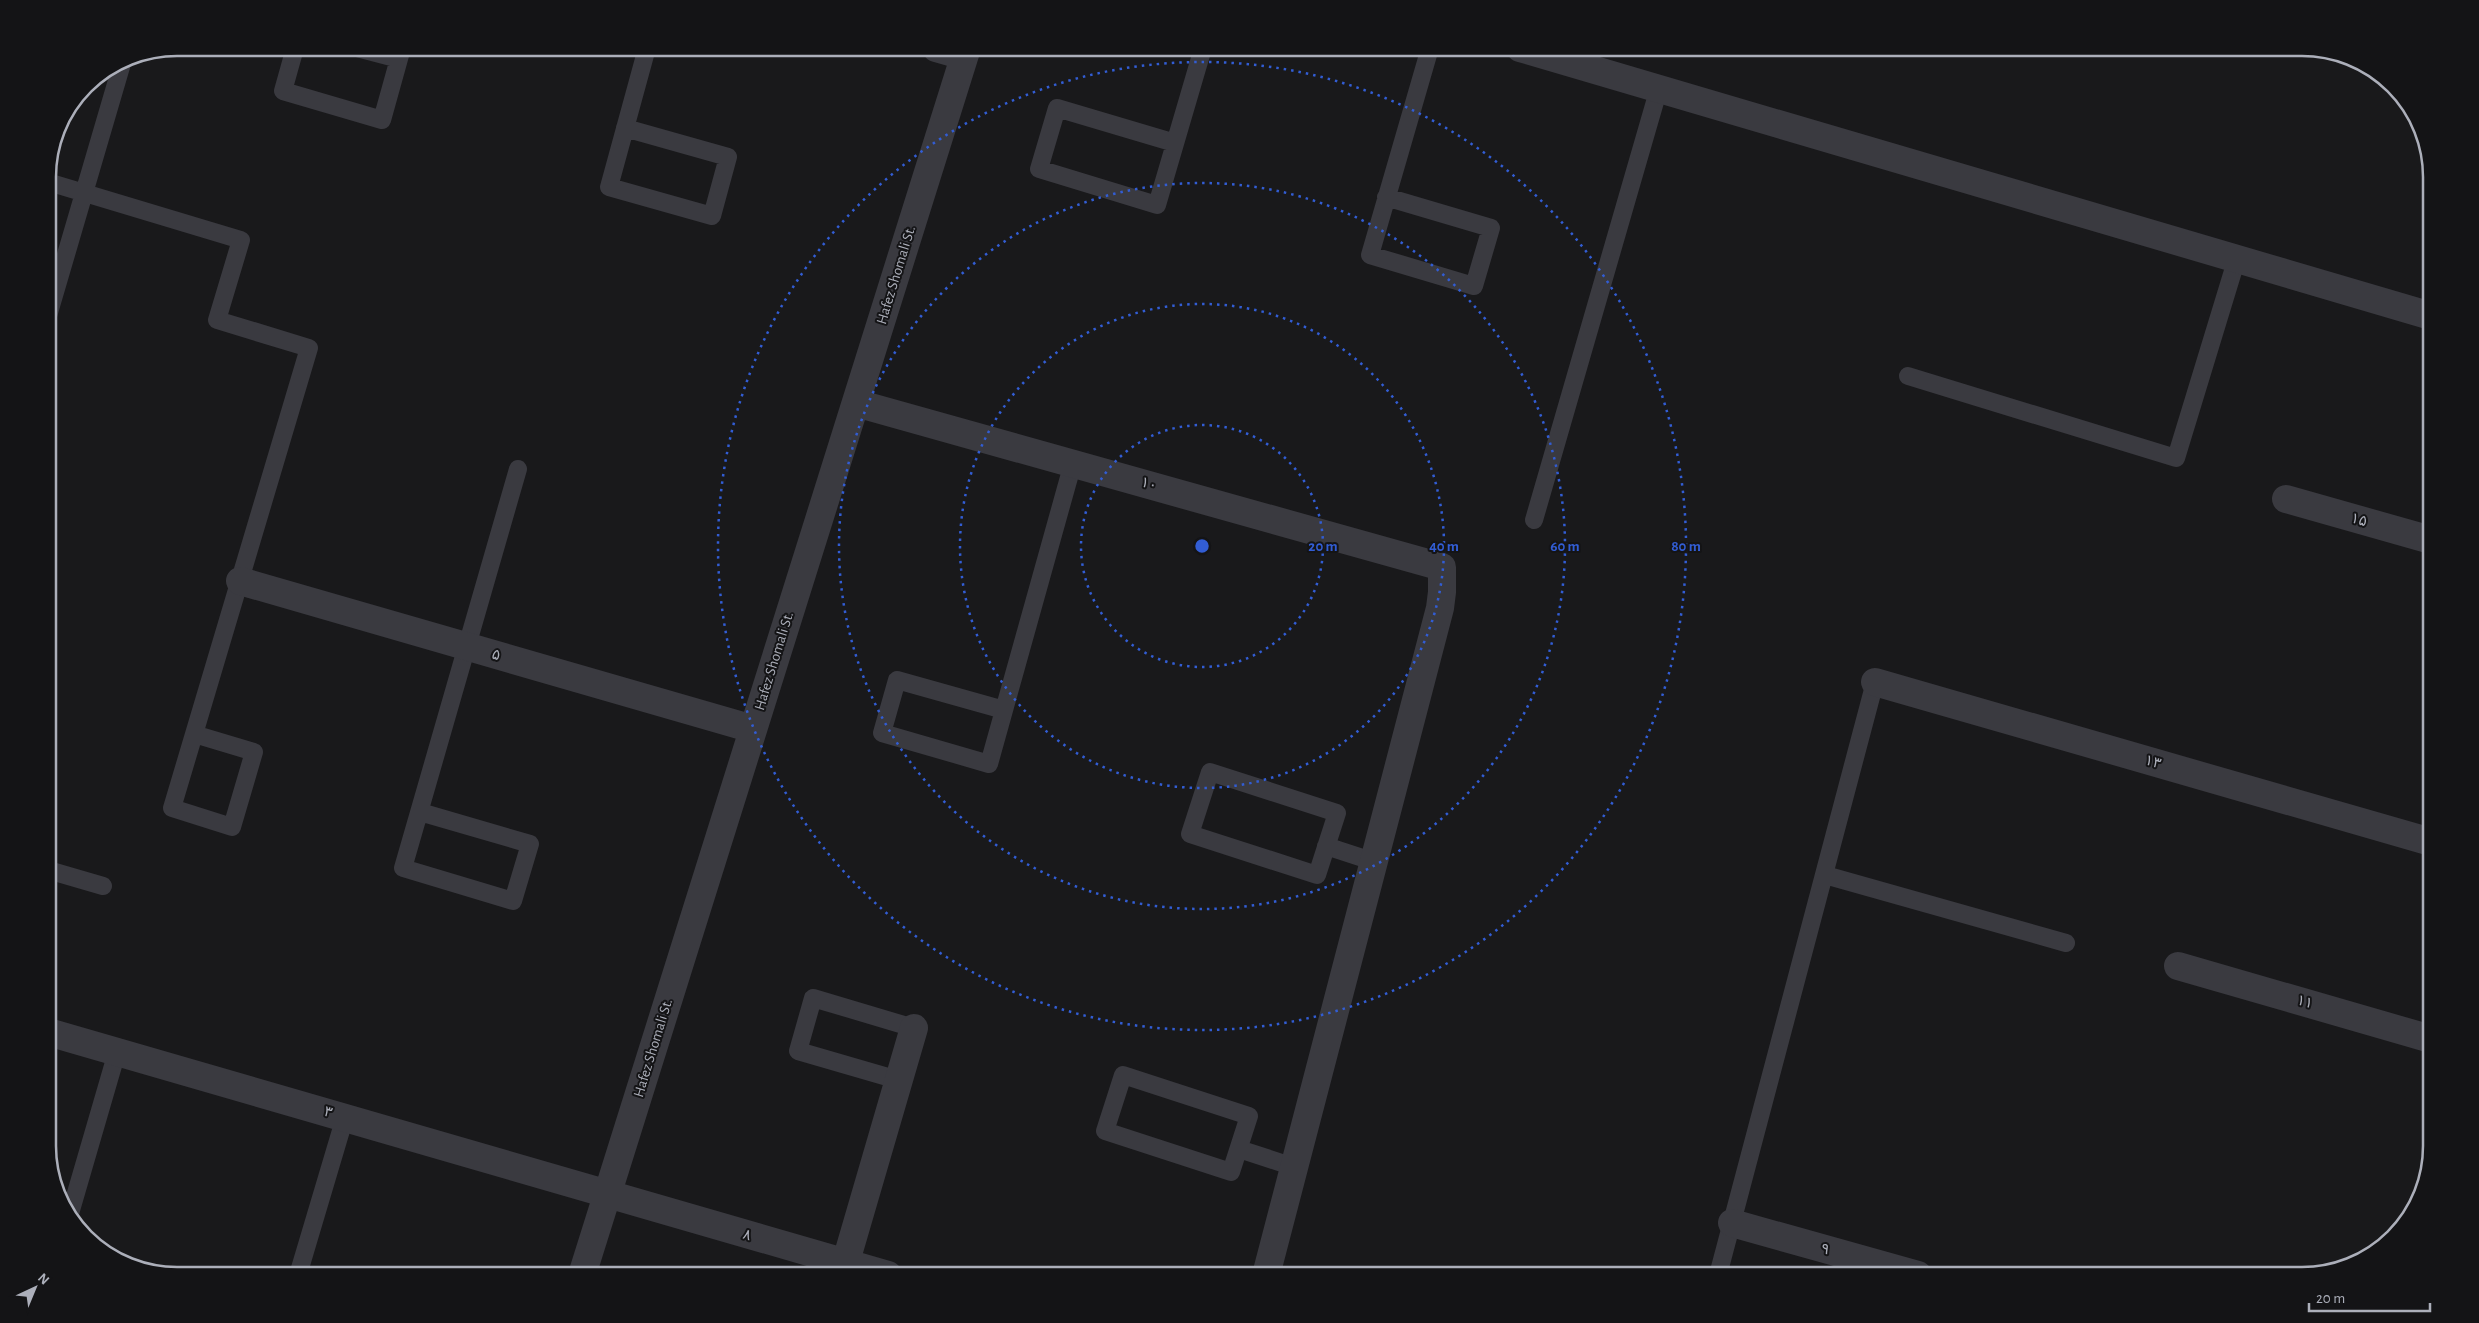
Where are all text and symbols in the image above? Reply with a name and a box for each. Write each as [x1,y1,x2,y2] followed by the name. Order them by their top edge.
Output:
[874,224,918,326] street label: Hafez Shomali St.
[1139,475,1159,493] street label: ۱۰
[2349,511,2369,529] street label: ۱۵
[1193,537,1211,555] centre of rings
[1308,539,1338,554] text: 20 m
[1429,539,1459,554] text: 40 m
[1550,539,1580,554] text: 60 m
[1671,539,1701,554] text: 80 m
[752,610,796,712] street label: Hafez Shomali St.
[490,647,502,663] street label: ۵
[2143,753,2163,771] street label: ۱۳
[2295,993,2315,1011] street label: ۱۱
[631,997,675,1099] street label: Hafez Shomali St.
[322,1104,334,1120] street label: ۳
[741,1227,753,1243] street label: ۸
[1819,1241,1831,1257] street label: ۹
[10,1263,60,1313] north arrow
[35,1271,52,1288] text: N
[2309,1280,2430,1312] scale bar
[2316,1291,2345,1306] text: 20 m

